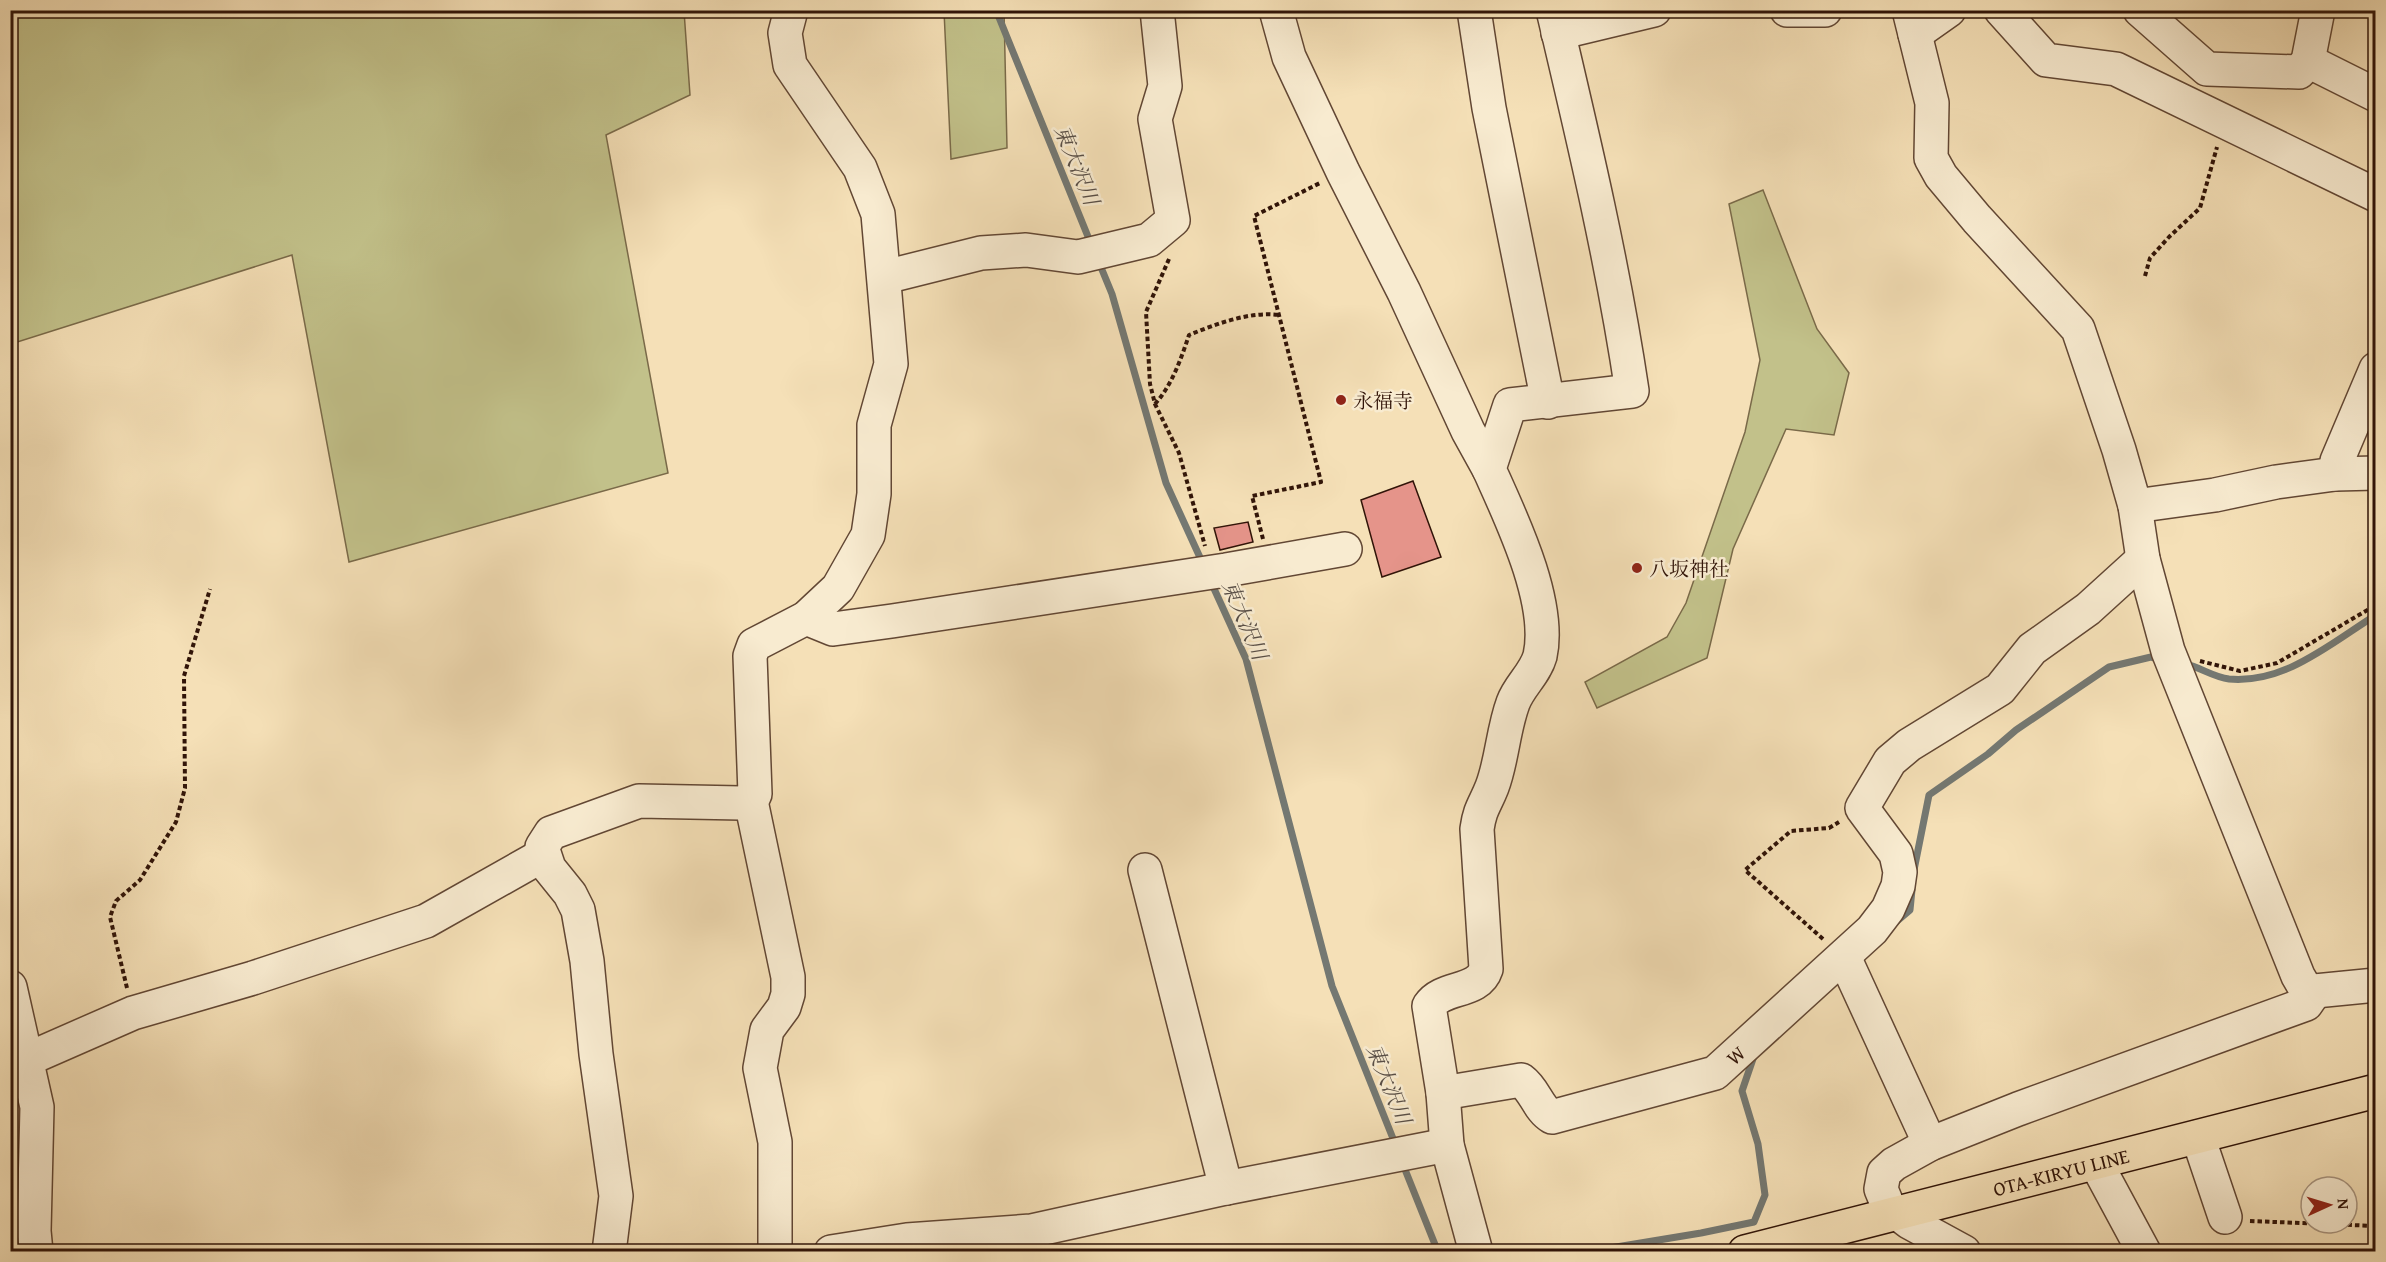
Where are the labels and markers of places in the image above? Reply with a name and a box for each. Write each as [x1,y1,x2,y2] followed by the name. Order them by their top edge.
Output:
[1353,386,1413,415] place label: 永福寺
[1334,393,1348,407] marker: 永福寺
[1649,554,1729,583] place label: 八坂神社
[1630,561,1644,575] marker: 八坂神社

